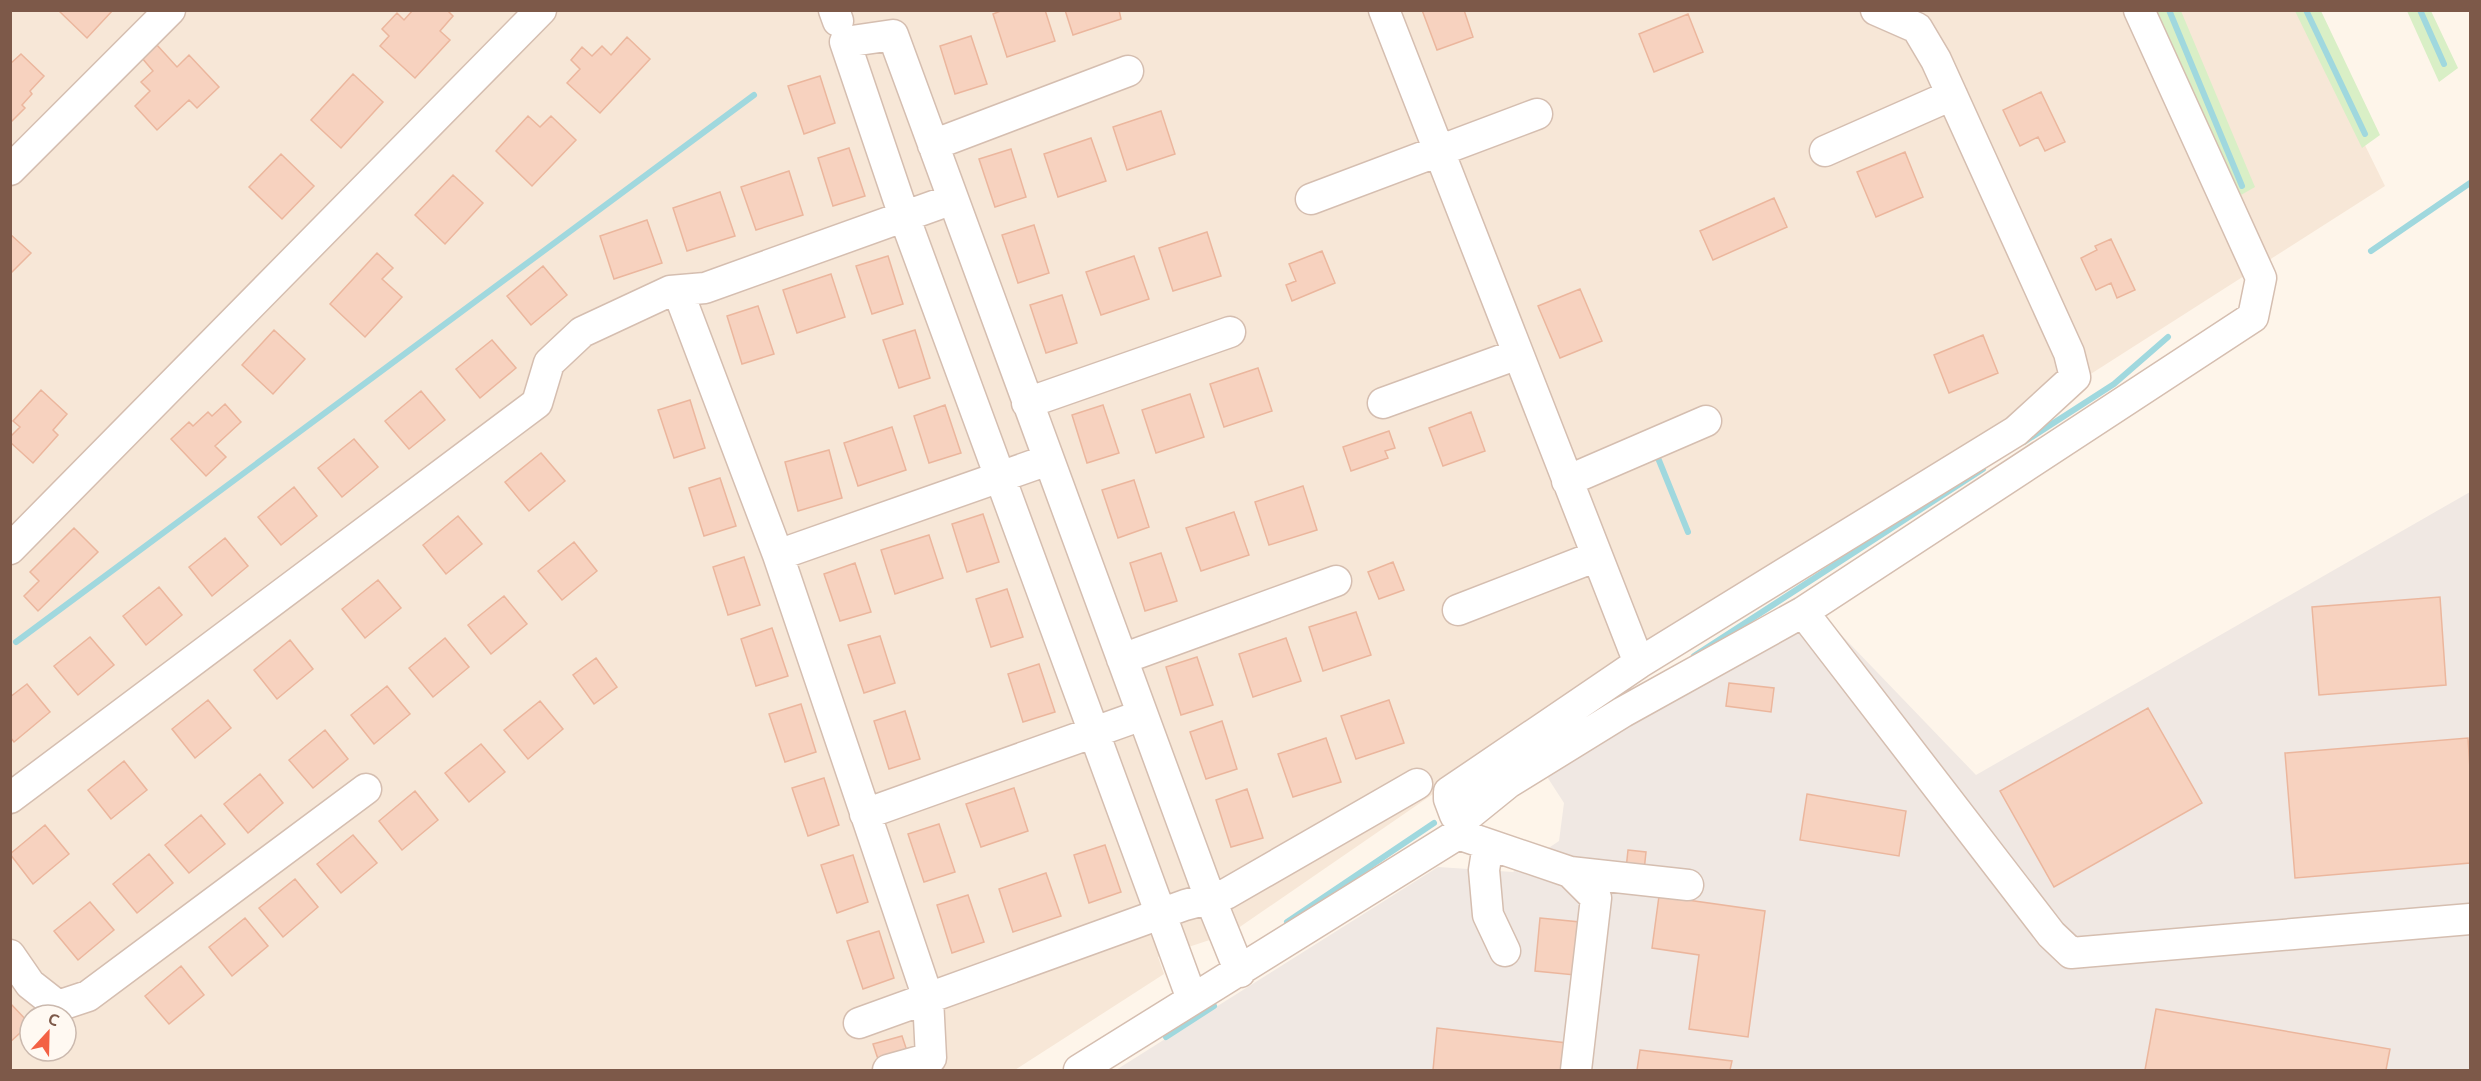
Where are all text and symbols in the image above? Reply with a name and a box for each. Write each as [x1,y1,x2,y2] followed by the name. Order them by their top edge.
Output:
[18,1003,78,1063] north arrow
[46,1009,62,1029] text: С

